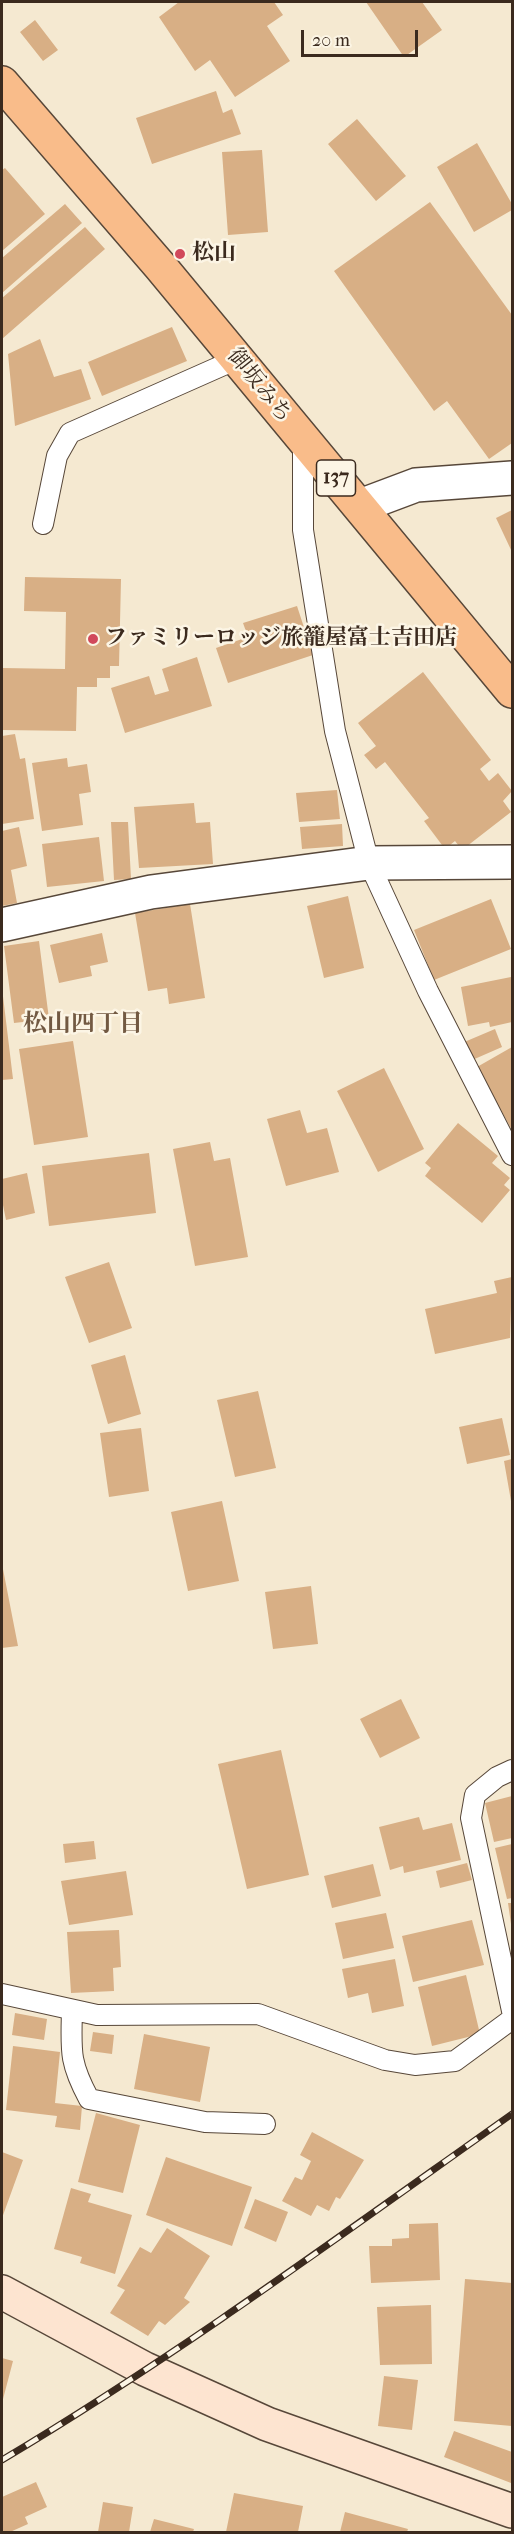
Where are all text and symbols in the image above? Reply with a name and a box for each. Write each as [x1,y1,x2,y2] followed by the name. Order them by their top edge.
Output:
[304,18,421,56] scale bar
[312,30,350,51] text: 20 m
[192,241,236,267] place label: 松山
[173,247,187,261] marker: 松山
[221,343,297,429] street label: 御坂みち
[316,460,356,496] road number: 137
[105,626,457,652] place label: ファミリーロッジ旅籠屋富士吉田店
[86,632,100,646] marker: ファミリーロッジ旅籠屋富士吉田店
[23,1011,143,1039] district label: 松山四丁目

